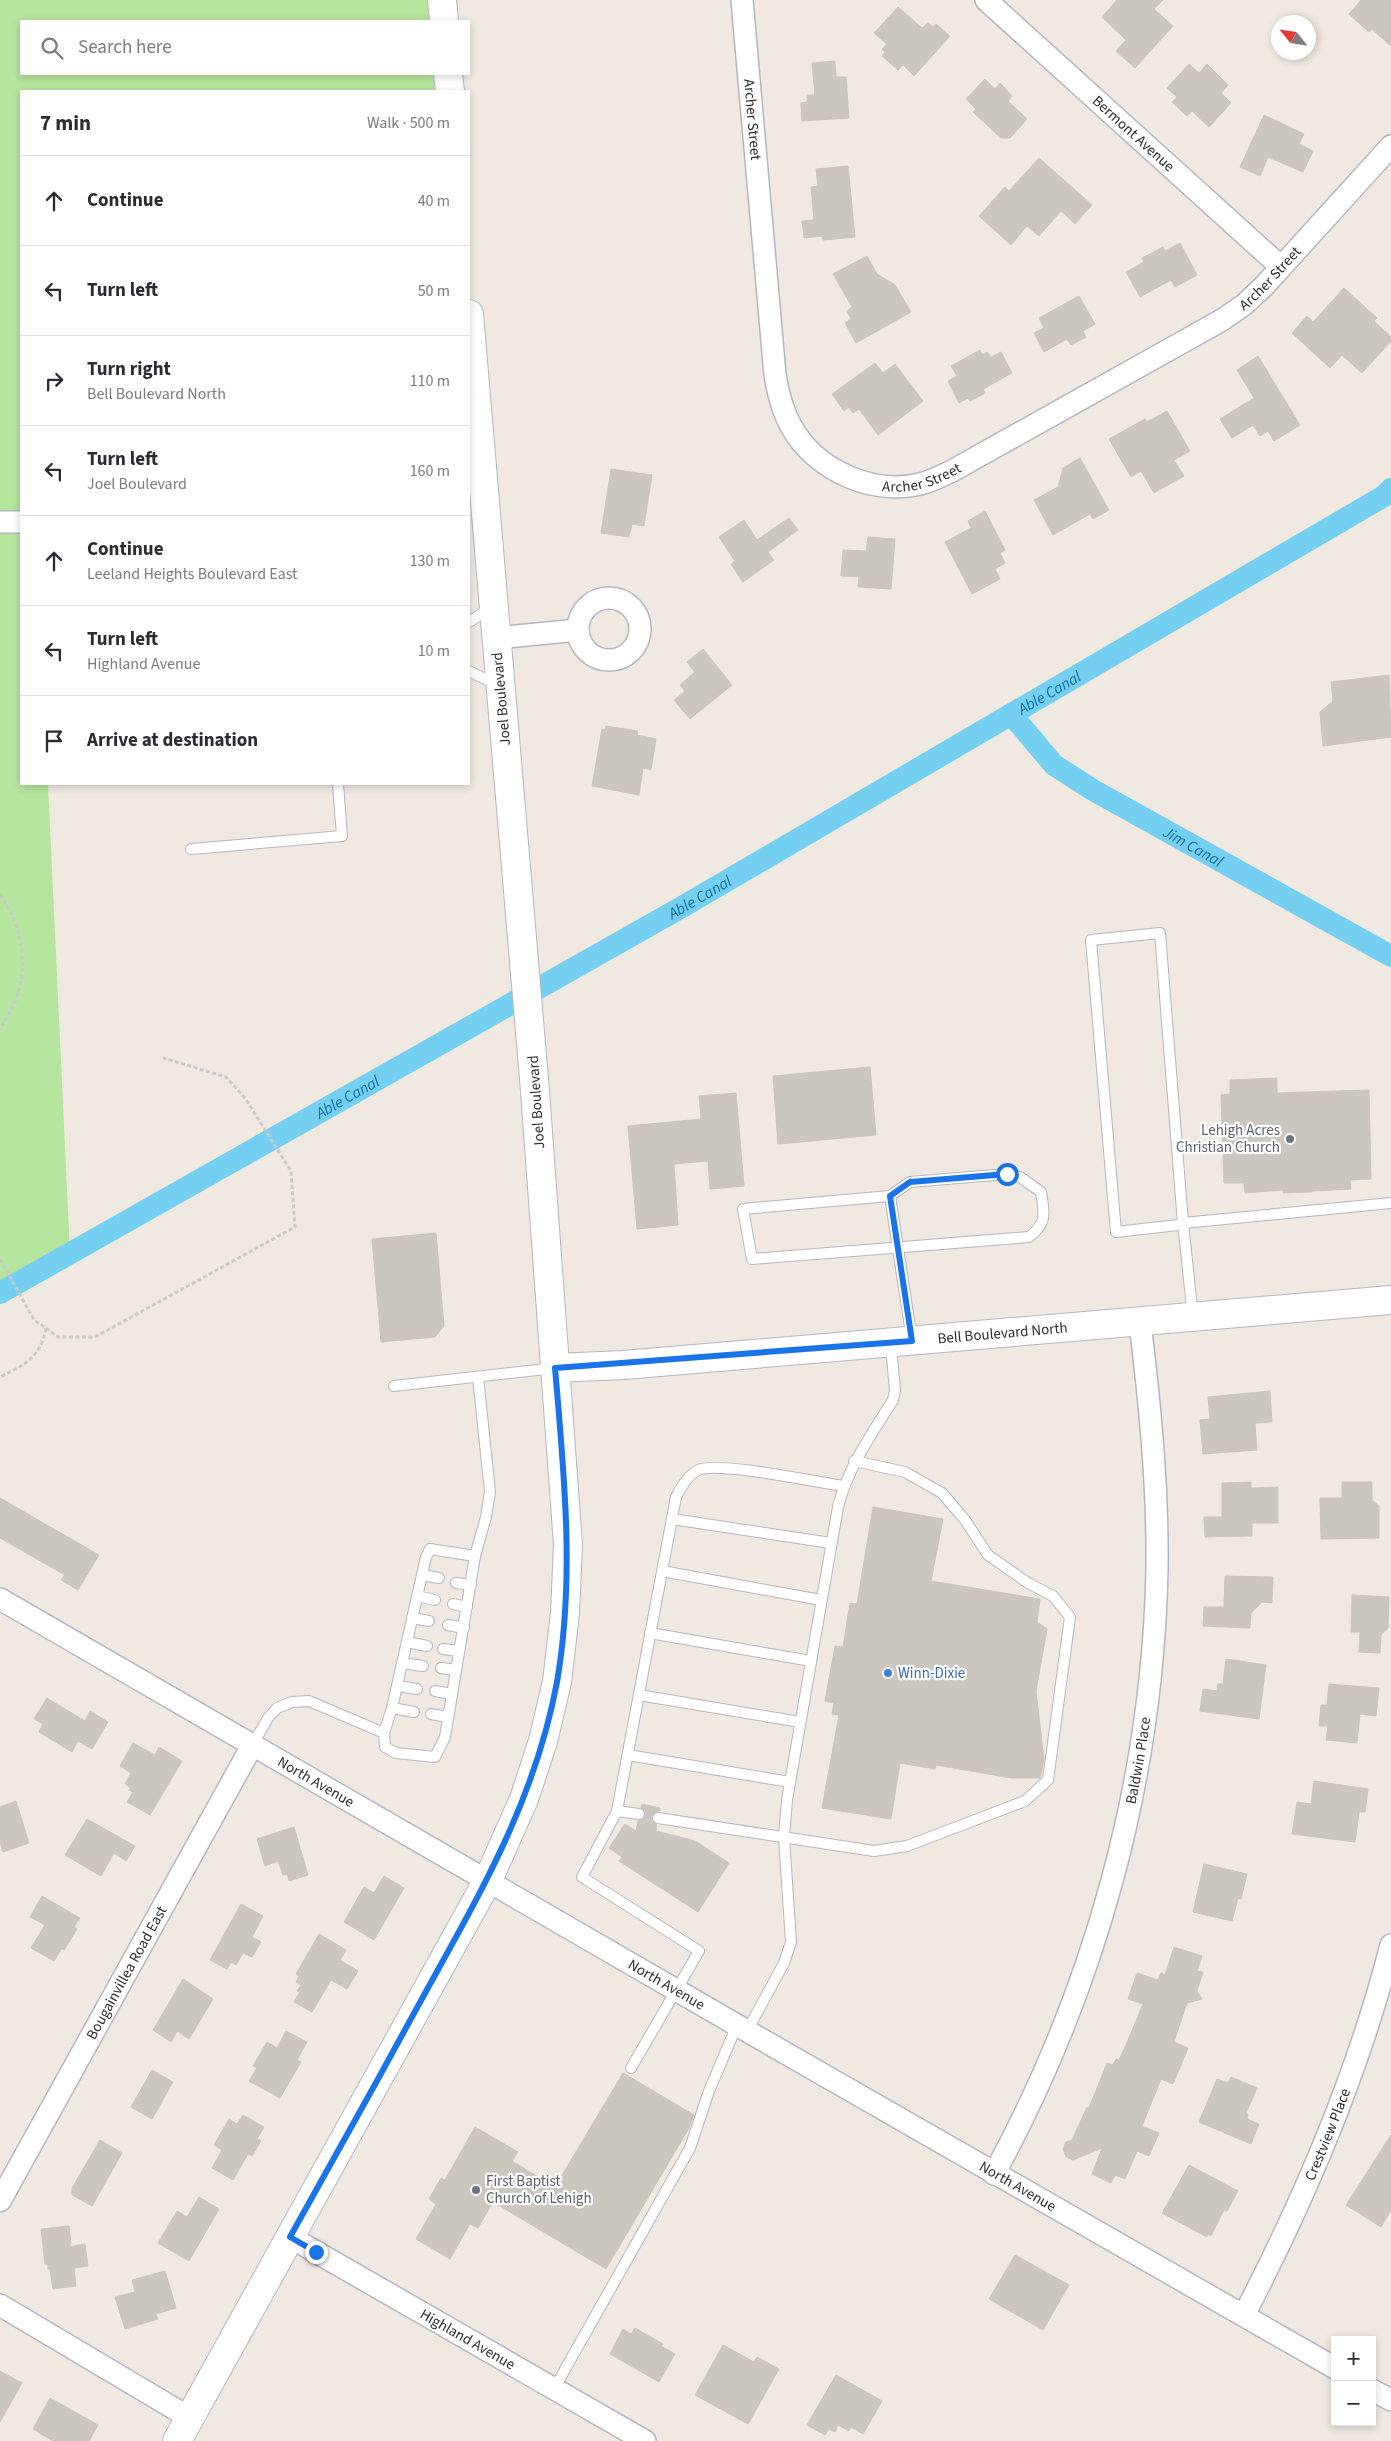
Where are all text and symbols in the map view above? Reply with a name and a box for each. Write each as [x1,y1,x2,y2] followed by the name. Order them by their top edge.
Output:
[1271,15,1316,60] north arrow
[20,20,470,75] search box
[38,34,66,62] icon: search
[78,34,172,61] text: Search here
[738,78,766,161] street label: Archer Street
[1087,91,1179,177] street label: Bermont Avenue
[40,108,91,138] text: 7 min
[367,112,450,134] text: Walk · 500 m
[40,187,68,215] icon: ahead
[87,187,164,214] text: Continue
[418,190,450,212] text: 40 m
[1235,242,1306,316] street label: Archer Street
[40,277,68,305] icon: left
[87,277,158,304] text: Turn left
[418,280,450,302] text: 50 m
[87,356,171,383] text: Turn right
[40,367,68,395] icon: right
[410,370,450,392] text: 110 m
[87,383,226,405] text: Bell Boulevard North
[87,446,158,473] text: Turn left
[40,457,68,485] icon: left
[881,458,965,498] street label: Archer Street
[410,460,450,482] text: 160 m
[87,473,187,495] text: Joel Boulevard
[87,536,164,563] text: Continue
[40,547,68,575] icon: ahead
[410,550,450,572] text: 130 m
[87,563,298,585] text: Leeland Heights Boulevard East
[87,626,158,653] text: Turn left
[40,637,68,665] icon: left
[418,640,450,662] text: 10 m
[487,651,516,747] street label: Joel Boulevard
[87,653,200,675] text: Highland Avenue
[1013,666,1085,721] water label: Able Canal
[40,727,68,755] icon: arrive
[87,727,258,754] text: Arrive at destination
[1158,821,1227,872] water label: Jim Canal
[663,870,736,925] water label: Able Canal
[523,1055,550,1149] street label: Joel Boulevard
[311,1071,384,1125] water label: Able Canal
[1176,1120,1280,1158] place label: Lehigh Acres Christian Church
[1284,1133,1296,1145] marker: Lehigh Acres Christian Church
[996,1163,1019,1186] route start
[937,1317,1069,1349] street label: Bell Boulevard North
[898,1663,965,1684] place label: Winn-Dixie
[882,1667,894,1679] marker: Winn-Dixie
[1121,1716,1156,1806] street label: Baldwin Place
[273,1752,358,1813] street label: North Avenue
[81,1902,172,2044] street label: Bougainvillea Road East
[624,1954,709,2015] street label: North Avenue
[1300,2085,1356,2184] street label: Crestview Place
[975,2156,1060,2217] street label: North Avenue
[486,2171,592,2209] place label: First Baptist Church of Lehigh
[470,2184,482,2196] marker: First Baptist Church of Lehigh
[305,2241,328,2264] route end
[416,2304,519,2375] street label: Highland Avenue
[1331,2336,1376,2426] map controls
[1331,2336,1376,2381] button: +
[1331,2381,1376,2426] button: −

